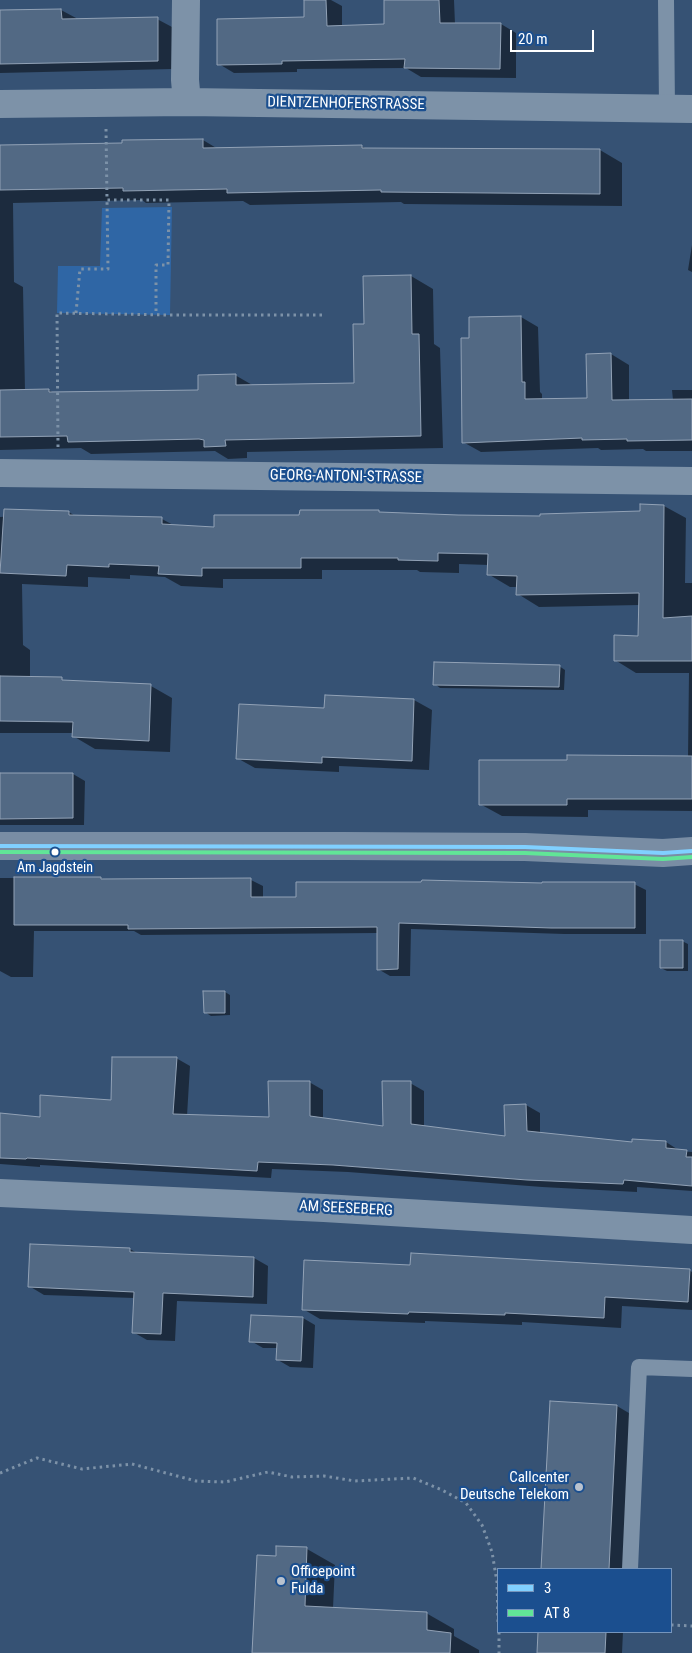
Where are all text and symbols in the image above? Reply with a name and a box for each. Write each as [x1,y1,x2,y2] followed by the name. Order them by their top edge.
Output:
[512,20,596,52] scale bar
[518,30,548,48] text: 20 m
[267,94,425,114] street label: DIENTZENHOFERSTRASSE
[270,467,422,487] street label: GEORG-ANTONI-STRASSE
[50,847,60,857] marker: Am Jagdstein
[17,860,93,876] place label: Am Jagdstein
[299,1198,393,1220] street label: AM SEESEBERG
[460,1469,569,1504] place label: Callcenter Deutsche Telekom
[573,1481,585,1493] marker: Callcenter Deutsche Telekom
[291,1563,355,1598] place label: Officepoint Fulda
[497,1568,672,1633] legend
[275,1575,287,1587] marker: Officepoint Fulda
[544,1579,551,1597] text: 3
[544,1604,570,1622] text: AT 8

